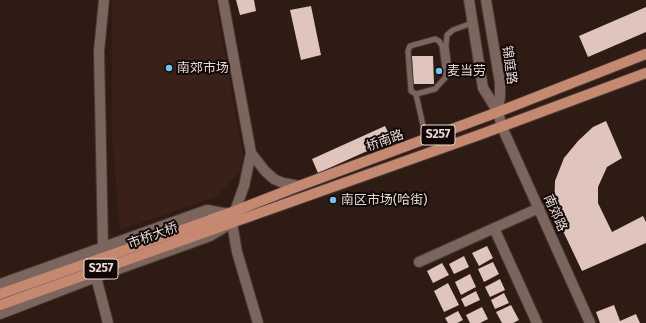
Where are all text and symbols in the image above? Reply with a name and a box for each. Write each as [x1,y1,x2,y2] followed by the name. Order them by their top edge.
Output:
[499,45,519,85] street label: 锦庭路
[177,60,229,76] place label: 南郊市场
[164,63,174,73] marker: 南郊市场
[447,63,486,79] place label: 麦当劳
[434,66,444,76] marker: 麦当劳
[421,125,455,145] road number: S257
[364,127,406,155] street label: 桥南路
[341,192,427,208] place label: 南区市场(哈街)
[540,192,570,234] street label: 南郊路
[328,195,338,205] marker: 南区市场(哈街)
[126,220,180,252] street label: 市桥大桥
[84,259,118,279] road number: S257

